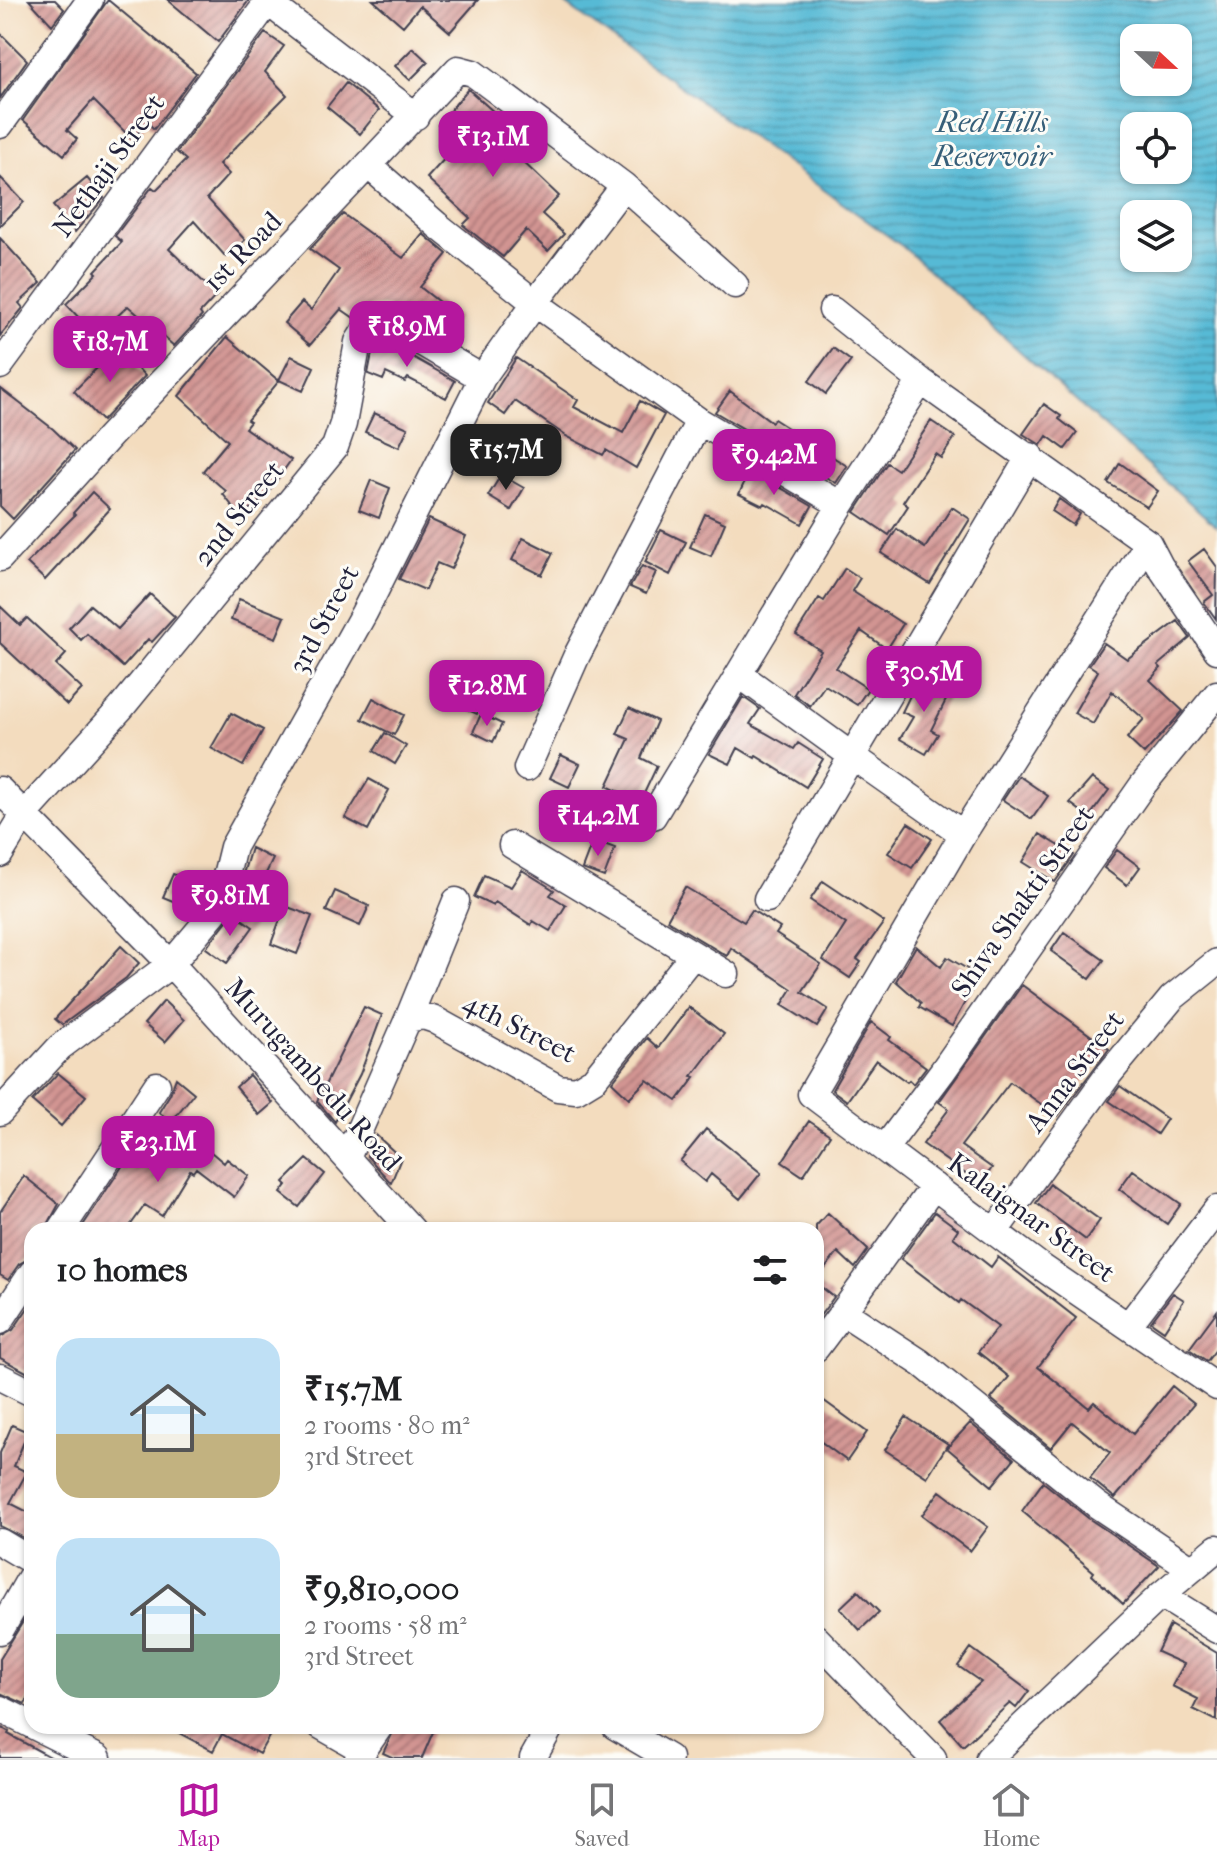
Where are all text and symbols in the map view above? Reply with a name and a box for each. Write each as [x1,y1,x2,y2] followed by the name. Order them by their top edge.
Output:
[1120,24,1192,96] north arrow
[1120,24,1192,272] map controls
[46,87,171,243] street label: Nethaji Street
[930,105,1054,174] water label: Red Hills Reservoir
[428,111,558,179] pin: ₹13.1M
[1120,112,1192,184] button: locate
[457,121,529,152] text: ₹13.1M
[1120,200,1192,272] button: layers
[196,204,289,298] street label: 1st Road
[342,301,472,369] pin: ₹18.9M
[367,311,447,342] text: ₹18.9M
[45,316,175,384] pin: ₹18.7M
[71,326,149,357] text: ₹18.7M
[441,424,571,492] pin: ₹15.7M
[709,429,839,497] pin: ₹9.42M
[468,434,544,465] text: ₹15.7M
[731,439,817,470] text: ₹9.42M
[186,454,291,573] street label: 2nd Street
[281,559,366,679] street label: 3rd Street
[859,646,989,714] pin: ₹30.5M
[885,656,963,687] text: ₹30.5M
[422,660,552,728] pin: ₹12.8M
[447,670,527,701] text: ₹12.8M
[533,790,663,858] pin: ₹14.2M
[944,799,1101,1003] street label: Shiva Shakti Street
[557,800,639,831] text: ₹14.2M
[165,870,295,938] pin: ₹9.81M
[190,880,270,911] text: ₹9.81M
[218,971,409,1178] street label: Murugambedu Road
[458,985,582,1070] street label: 4th Street
[1017,1004,1131,1139] street label: Anna Street
[93,1116,223,1184] pin: ₹23.1M
[120,1126,196,1157] text: ₹23.1M
[942,1146,1122,1289] street label: Kalaignar Street
[748,1248,792,1292] icon: filters
[56,1250,187,1290] text: 10 homes
[304,1369,402,1409] text: ₹15.7M
[120,1370,216,1466] icon: home
[304,1410,470,1441] text: 2 rooms · 80 m²
[304,1441,414,1472] text: 3rd Street
[304,1569,459,1609] text: ₹9,810,000
[120,1570,216,1666] icon: home
[304,1610,467,1641] text: 2 rooms · 58 m²
[304,1641,414,1672] text: 3rd Street
[177,1778,221,1852] tab: Map
[575,1778,629,1852] tab: Saved
[983,1778,1040,1852] tab: Home

